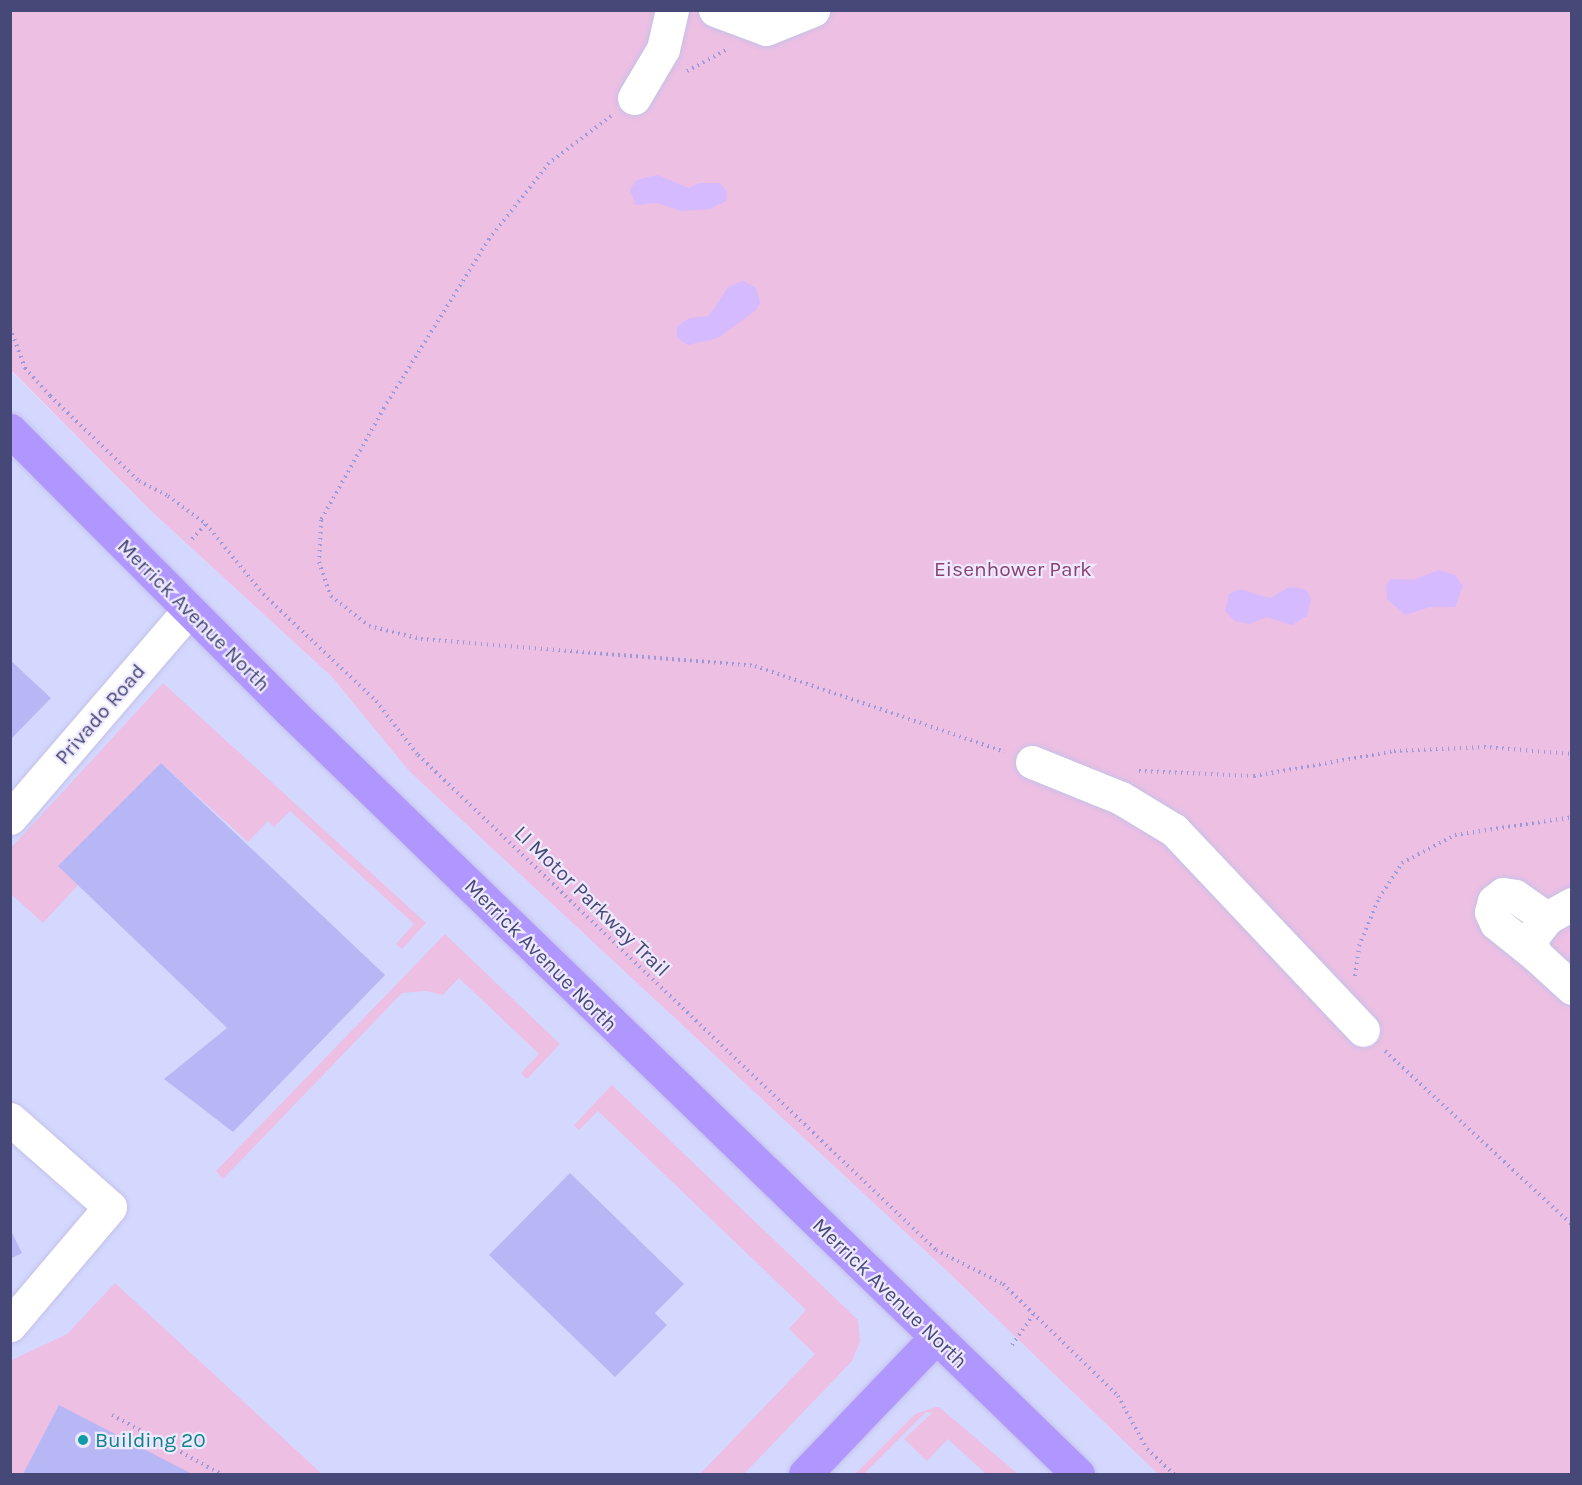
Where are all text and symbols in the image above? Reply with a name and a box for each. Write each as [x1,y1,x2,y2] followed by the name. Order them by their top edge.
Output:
[112,533,276,697] street label: Merrick Avenue North
[934,556,1092,582] park label: Eisenhower Park
[50,659,150,769] street label: Privado Road
[509,820,675,982] street label: LI Motor Parkway Trail
[459,873,623,1037] street label: Merrick Avenue North
[807,1212,973,1374] street label: Merrick Avenue North
[95,1427,206,1453] place label: Building 20
[76,1433,90,1447] marker: Building 20

